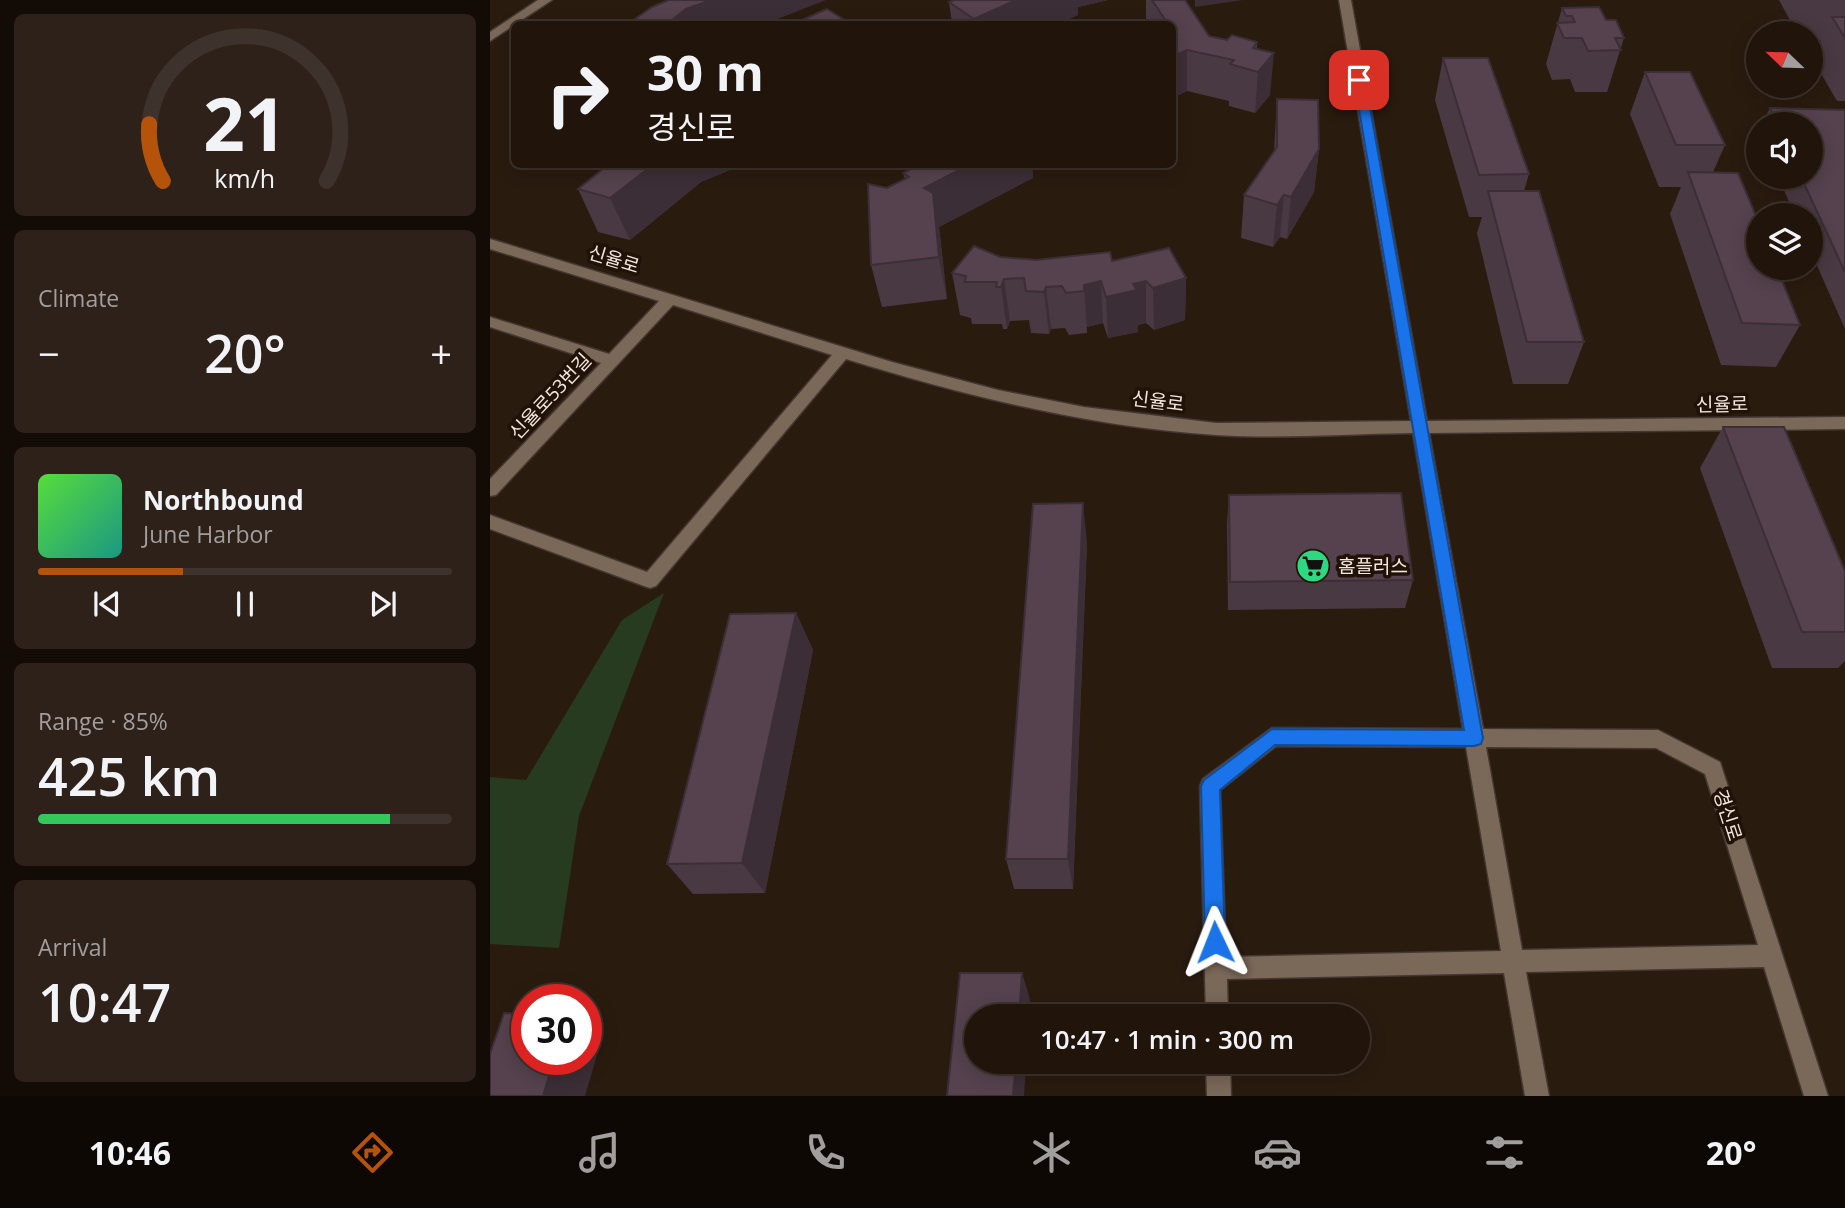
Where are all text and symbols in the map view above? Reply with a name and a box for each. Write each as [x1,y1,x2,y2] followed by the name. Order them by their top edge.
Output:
[1746,21,1824,98] north arrow
[1746,21,1823,280] map controls
[647,39,764,105] text: 30 m
[532,49,623,140] icon: right
[1329,50,1389,110] pin
[1340,61,1378,99] icon: arrive
[203,74,287,173] text: 21
[647,105,735,148] text: 경신로
[1746,112,1823,189] button: sound
[215,161,275,195] text: km/h
[1746,203,1823,280] button: layers
[585,239,643,279] street label: 신율로
[38,282,119,314] text: Climate
[204,317,286,388] text: 20°
[38,327,60,379] text: −
[430,327,452,379] text: +
[503,347,597,445] street label: 신율로53번길
[1130,385,1186,417] street label: 신율로
[1696,391,1748,417] street label: 신율로
[143,482,304,518] text: Northbound
[143,518,273,550] text: June Harbor
[1294,547,1332,585] supermarket icon: 홈플러스
[1338,553,1408,579] place label: 홈플러스
[88,585,126,623] icon: previous
[226,585,264,623] icon: pause
[364,585,402,623] icon: next
[38,705,168,737] text: Range · 85%
[38,740,220,811] text: 425 km
[1708,786,1748,844] street label: 경신로
[1178,905,1252,979] position arrow
[38,931,107,963] text: Arrival
[38,966,171,1037] text: 10:47
[511,984,602,1075] speed limit sign: 30
[1040,1021,1294,1057] text: 10:47 · 1 min · 300 m
[348,1128,397,1177] icon: directions
[575,1128,624,1177] icon: music
[801,1128,850,1177] icon: phone
[1027,1128,1076,1177] icon: climate
[1253,1128,1302,1177] icon: car
[1480,1128,1529,1177] icon: filters
[89,1131,171,1174] text: 10:46
[1706,1131,1756,1174] text: 20°

